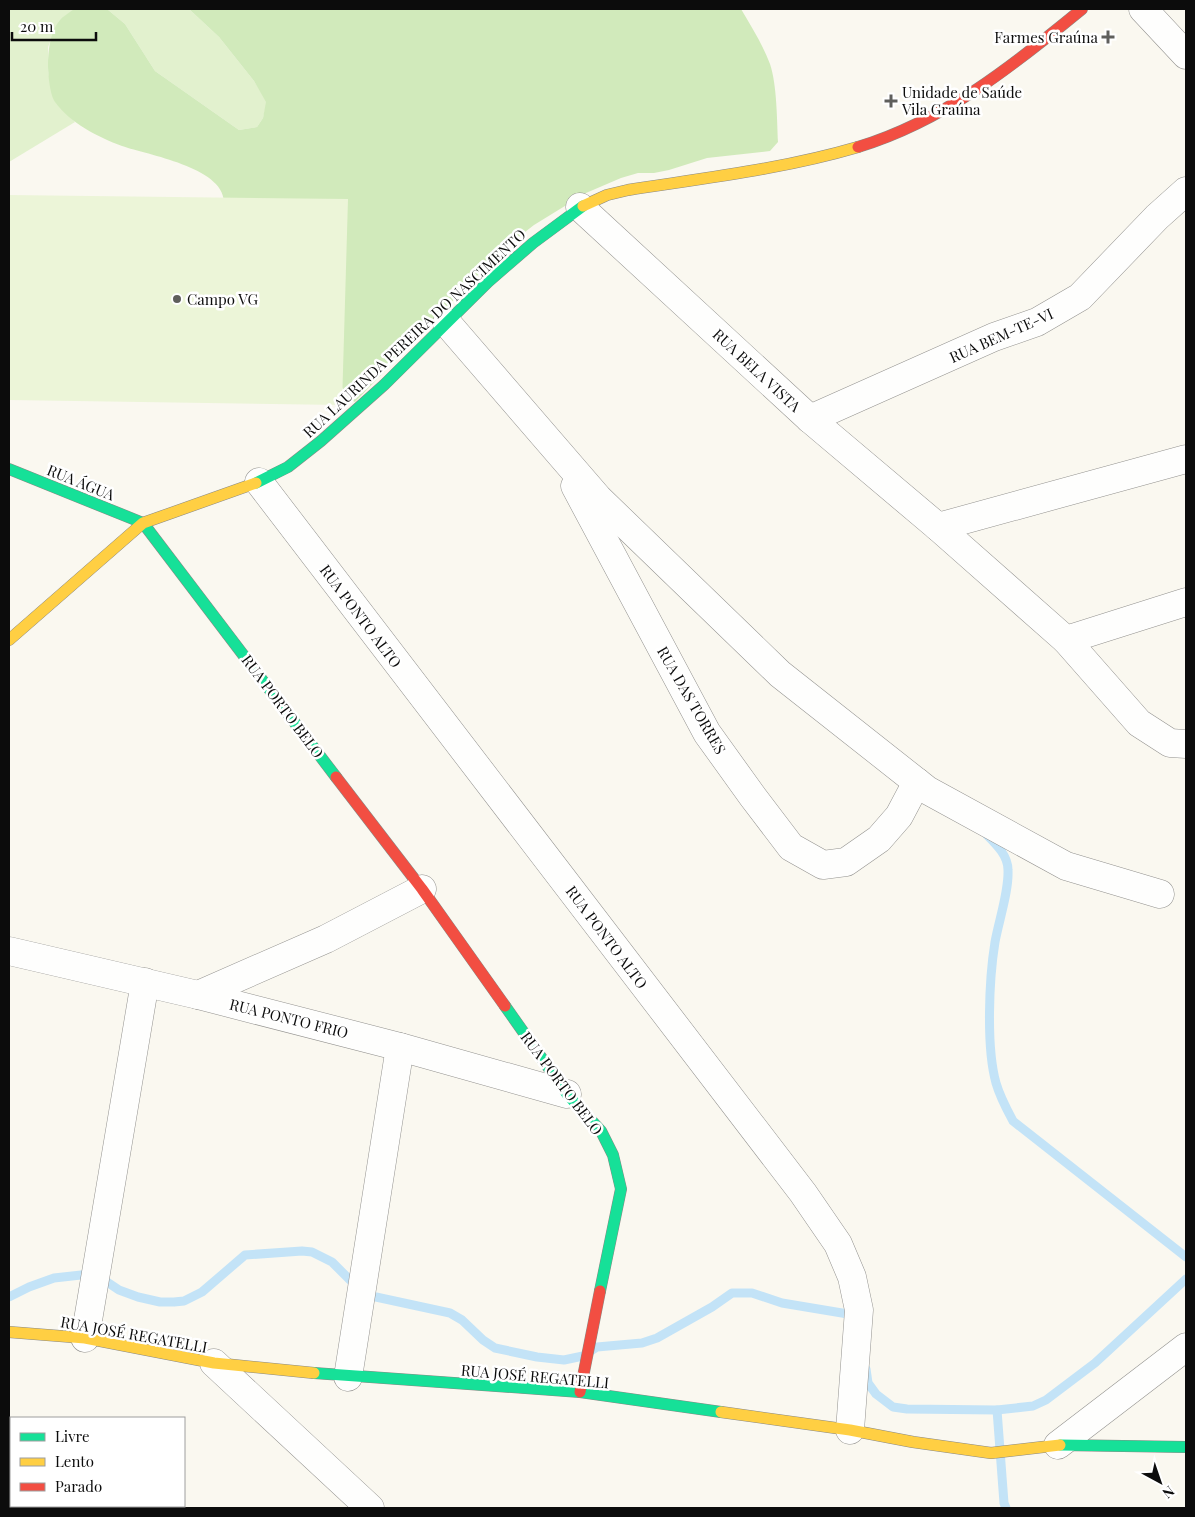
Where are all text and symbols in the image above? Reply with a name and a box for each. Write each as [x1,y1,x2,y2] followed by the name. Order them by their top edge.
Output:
[12,10,96,42] scale bar
[20,16,54,36] text: 20 m
[994,27,1099,47] place label: Farmes Graúna
[1102,31,1114,43] marker: Farmes Graúna
[901,82,1022,119] place label: Unidade de Saúde Vila Graúna
[884,94,898,108] marker: Unidade de Saúde Vila Graúna
[298,224,530,442] street label: RUA LAURINDA PEREIRA DO NASCIMENTO
[187,289,258,309] place label: Campo VG
[171,293,183,305] marker: Campo VG
[946,303,1056,367] street label: RUA BEM-TE-VI
[709,324,806,416] street label: RUA BELA VISTA
[44,459,118,505] street label: RUA ÁGUA
[316,560,406,672] street label: RUA PONTO ALTO
[653,643,731,757] street label: RUA DAS TORRES
[238,650,328,762] street label: RUA PORTO BELO
[562,881,652,993] street label: RUA PONTO ALTO
[228,994,350,1042] street label: RUA PONTO FRIO
[517,1027,607,1139] street label: RUA PORTO BELO
[59,1311,209,1357] street label: RUA JOSÉ REGATELLI
[460,1360,610,1392] street label: RUA JOSÉ REGATELLI
[10,1417,185,1507] legend
[55,1426,90,1446] text: Livre
[55,1451,94,1471] text: Lento
[1135,1457,1185,1507] north arrow
[55,1476,102,1496] text: Parado
[1159,1482,1179,1503] text: N

